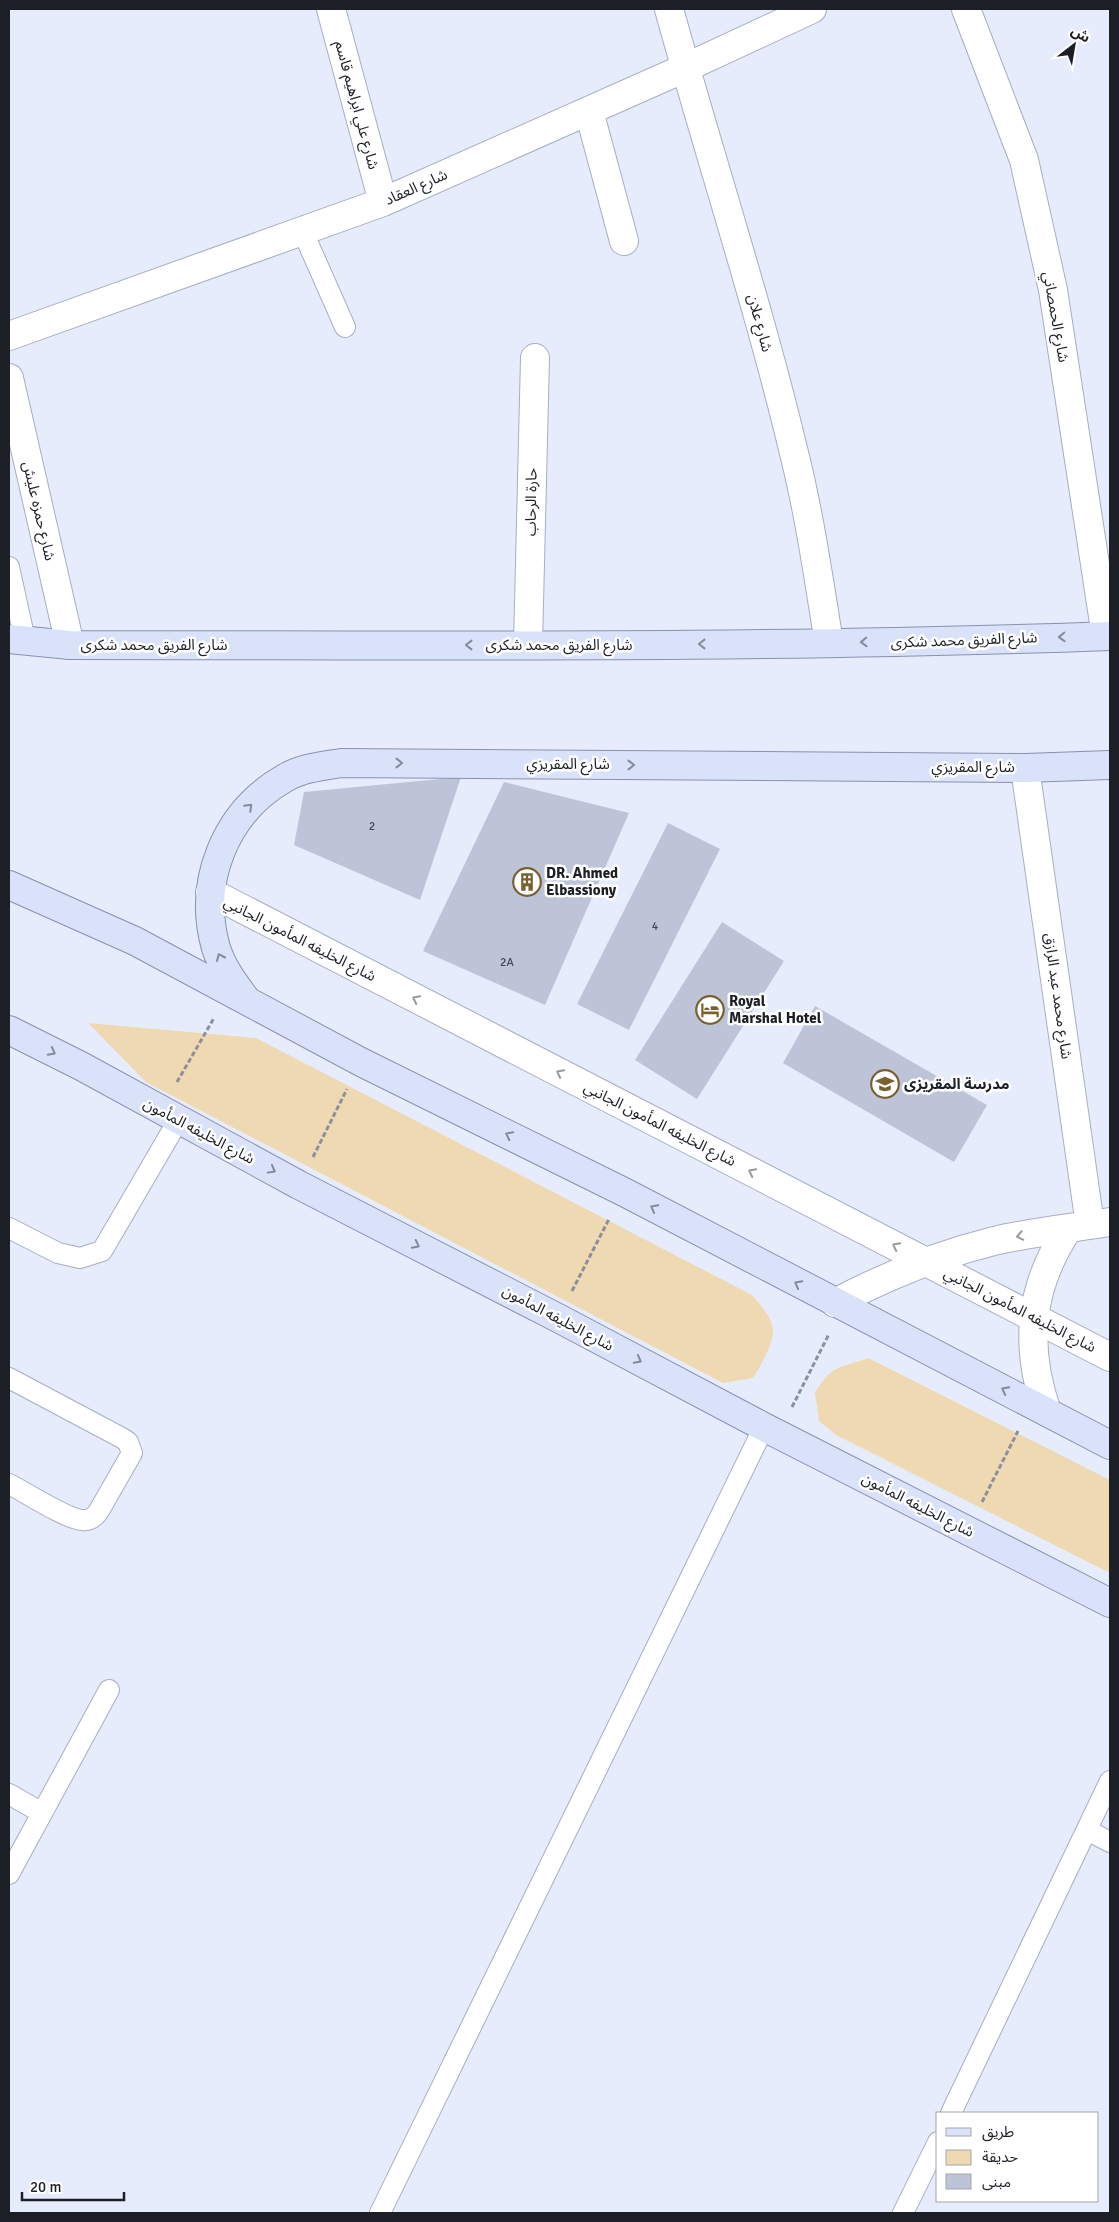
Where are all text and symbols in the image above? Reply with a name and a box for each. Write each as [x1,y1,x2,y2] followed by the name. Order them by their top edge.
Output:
[1049,20,1099,70] north arrow
[1068,22,1093,47] text: ش
[328,39,383,173] street label: شارع علي ابراهيم قاسم
[382,165,452,212] street label: شارع العقاد
[1036,270,1073,365] street label: شارع الحمصاني
[741,292,776,355] street label: شارع علان
[16,460,59,563] street label: شارع حمزه عليش
[521,467,541,536] street label: حارة الرحاب
[890,628,1038,655] street label: شارع الفريق محمد شكرى
[1057,632,1065,642] one-way arrow
[81,636,228,657] street label: شارع الفريق محمد شكرى
[486,636,633,657] street label: شارع الفريق محمد شكرى
[860,637,868,648] one-way arrow
[697,639,705,649] one-way arrow
[465,640,472,650] one-way arrow
[526,755,610,776] street label: شارع المقريزي
[395,758,403,768] one-way arrow
[931,758,1015,779] street label: شارع المقريزي
[628,760,635,770] one-way arrow
[243,804,252,813] one-way arrow
[369,819,375,834] house number: 2
[546,864,618,899] place label: DR. Ahmed Elbassiony
[512,867,542,897] building icon: DR. Ahmed Elbassiony
[220,893,379,988] street label: شارع الخليفه المأمون الجانبي
[652,919,659,934] house number: 4
[1037,932,1076,1061] street label: شارع محمد عبد الرازق
[216,953,227,962] one-way arrow
[500,955,515,970] house number: 2A
[729,992,822,1027] place label: Royal Marshal Hotel
[412,995,421,1005] one-way arrow
[695,995,725,1025] hotel icon: Royal Marshal Hotel
[47,1046,56,1056] one-way arrow
[557,1069,566,1079] one-way arrow
[870,1069,900,1099] school or university icon: مدرسة المقريزى
[904,1075,1009,1093] place label: مدرسة المقريزى
[580,1078,739,1173] street label: شارع الخليفه المأمون الجانبي
[139,1094,258,1171] street label: شارع الخليفه المأمون
[505,1131,514,1141] one-way arrow
[267,1164,276,1174] one-way arrow
[748,1168,757,1178] one-way arrow
[650,1204,659,1214] one-way arrow
[1015,1230,1024,1240] one-way arrow
[411,1239,420,1249] one-way arrow
[892,1242,901,1252] one-way arrow
[940,1264,1099,1359] street label: شارع الخليفه المأمون الجانبي
[794,1280,803,1290] one-way arrow
[498,1281,617,1358] street label: شارع الخليفه المأمون
[633,1354,642,1364] one-way arrow
[1001,1386,1010,1396] one-way arrow
[858,1469,977,1544] street label: شارع الخليفه المأمون
[936,2112,1099,2202] legend
[982,2123,1014,2142] text: طريق
[982,2148,1018,2166] text: حديقة
[22,2170,125,2202] scale bar
[982,2173,1011,2191] text: مبنى
[30,2178,61,2196] text: 20 m

